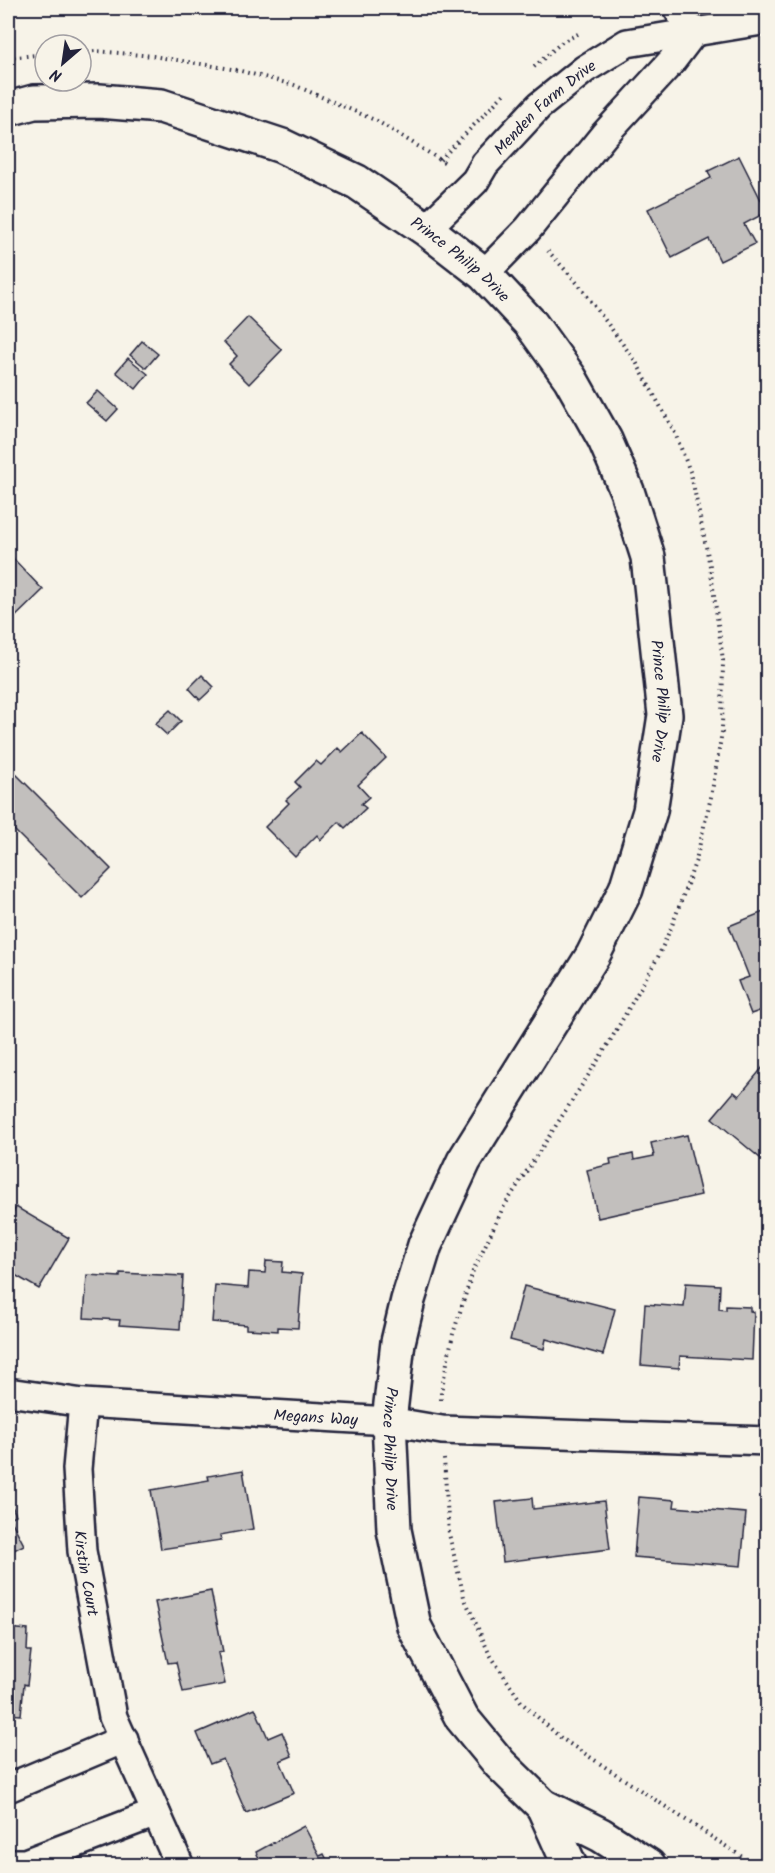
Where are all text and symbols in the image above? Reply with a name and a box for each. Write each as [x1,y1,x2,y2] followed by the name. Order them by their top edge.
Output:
[33,33,93,93] north arrow
[488,54,601,161] street label: Menden Farm Drive
[46,61,67,88] text: N
[405,211,515,308] street label: Prince Philip Drive
[643,639,676,764] street label: Prince Philip Drive
[375,1386,404,1511] street label: Prince Philip Drive
[273,1403,359,1433] street label: Megans Way
[67,1530,105,1619] street label: Kirstin Court

